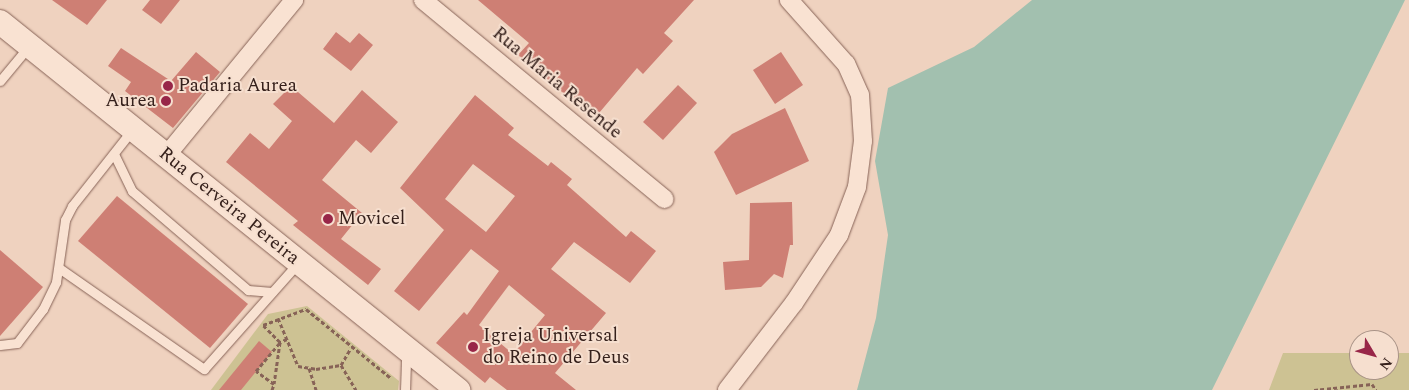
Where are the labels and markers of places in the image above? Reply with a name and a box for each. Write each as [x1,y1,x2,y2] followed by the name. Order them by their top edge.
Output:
[178,75,297,97] place label: Padaria Aurea
[162,80,174,92] marker: Padaria Aurea
[105,90,156,112] place label: Aurea
[160,95,172,107] marker: Aurea
[338,208,405,230] place label: Movicel
[322,213,334,225] marker: Movicel
[483,325,630,369] place label: Igreja Universal do Reino de Deus
[467,341,479,353] marker: Igreja Universal do Reino de Deus

